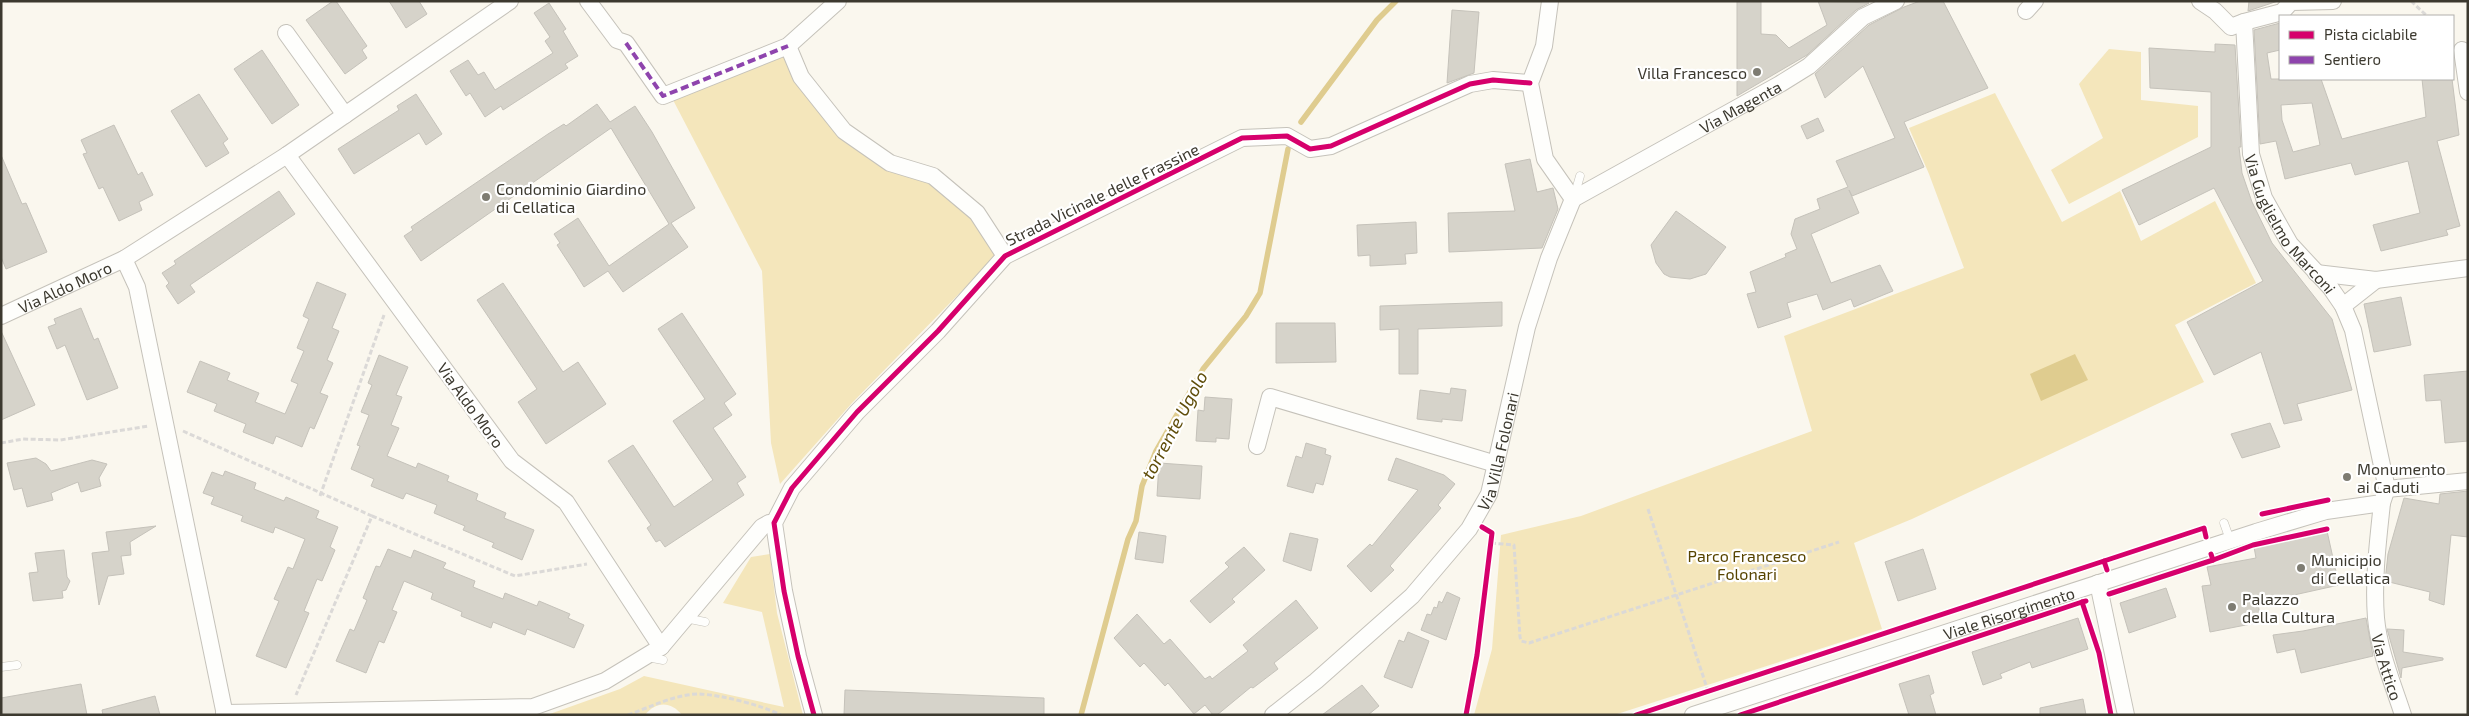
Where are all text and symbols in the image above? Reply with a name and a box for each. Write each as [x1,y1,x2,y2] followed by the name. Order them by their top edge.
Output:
[2279,15,2454,80] legend
[2324,25,2417,43] text: Pista ciclabile
[2324,50,2381,68] text: Sentiero
[1637,63,1747,82] place label: Villa Francesco
[1751,66,1763,78] marker: Villa Francesco
[1696,76,1784,137] street label: Via Magenta
[1002,139,1202,249] street label: Strada Vicinale delle Frassine
[2242,151,2341,296] street label: Via Guglielmo Marconi
[496,179,646,216] place label: Condominio Giardino di Cellatica
[480,191,492,203] marker: Condominio Giardino di Cellatica
[15,257,114,316] street label: Via Aldo Moro
[434,359,508,451] street label: Via Aldo Moro
[1136,367,1212,483] water label: torrente Ugolo
[1472,390,1521,513] street label: Via Villa Folonari
[2357,459,2446,496] place label: Monumento ai Caduti
[2341,471,2353,483] marker: Monumento ai Caduti
[1688,546,1806,583] park label: Parco Francesco Folonari
[2311,550,2390,587] place label: Municipio di Cellatica
[2295,562,2307,574] marker: Municipio di Cellatica
[1941,582,2077,643] street label: Viale Risorgimento
[2242,589,2335,626] place label: Palazzo della Cultura
[2226,601,2238,613] marker: Palazzo della Cultura
[2369,632,2407,703] street label: Via Attico

